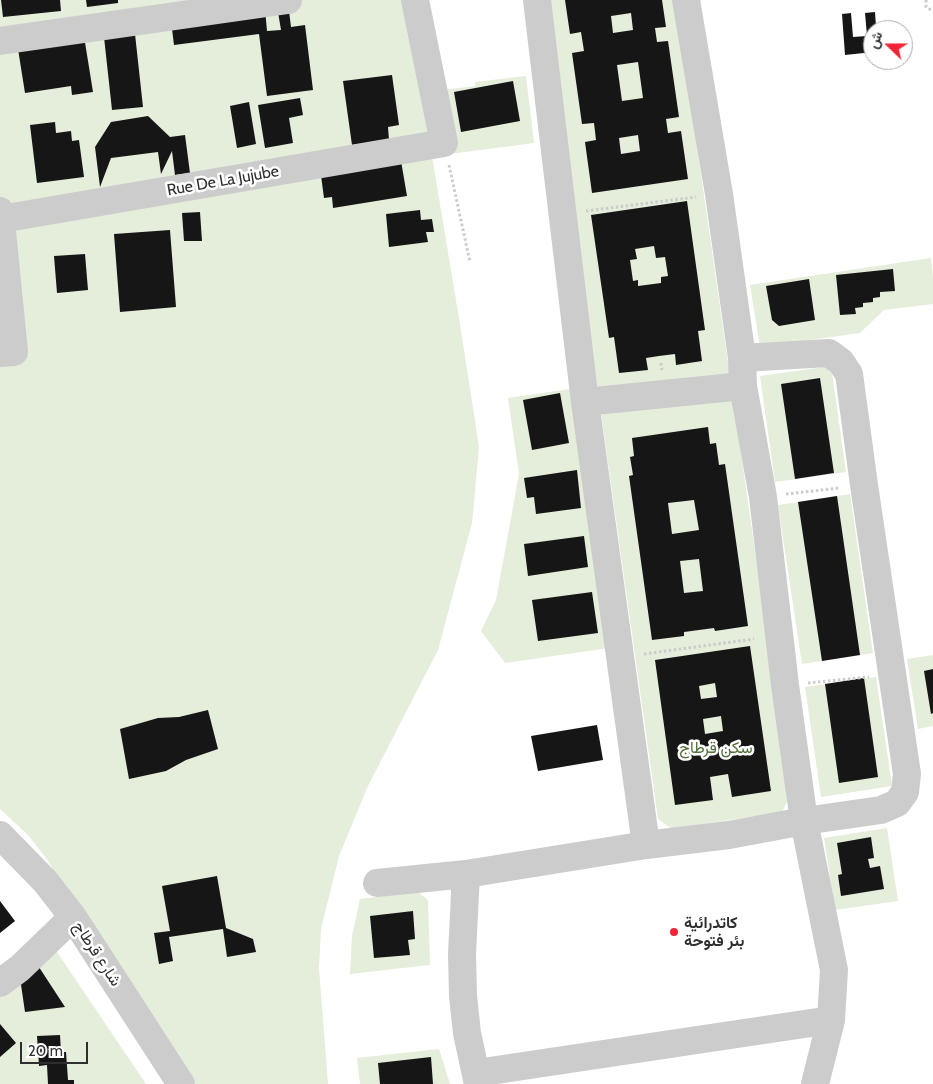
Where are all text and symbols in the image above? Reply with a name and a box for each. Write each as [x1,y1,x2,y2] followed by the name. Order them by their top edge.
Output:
[863,20,913,70] north arrow
[864,29,887,51] text: ش
[165,162,281,200] street label: Rue De La Jujube
[679,738,753,758] park label: سكن قرطاج
[684,913,744,951] place label: كاتدرائية بئر فتوحة
[69,918,125,990] street label: شارع قرطاج
[668,926,680,938] marker: كاتدرائية بئر فتوحة
[22,1032,90,1064] scale bar
[28,1042,63,1060] text: 20 m

